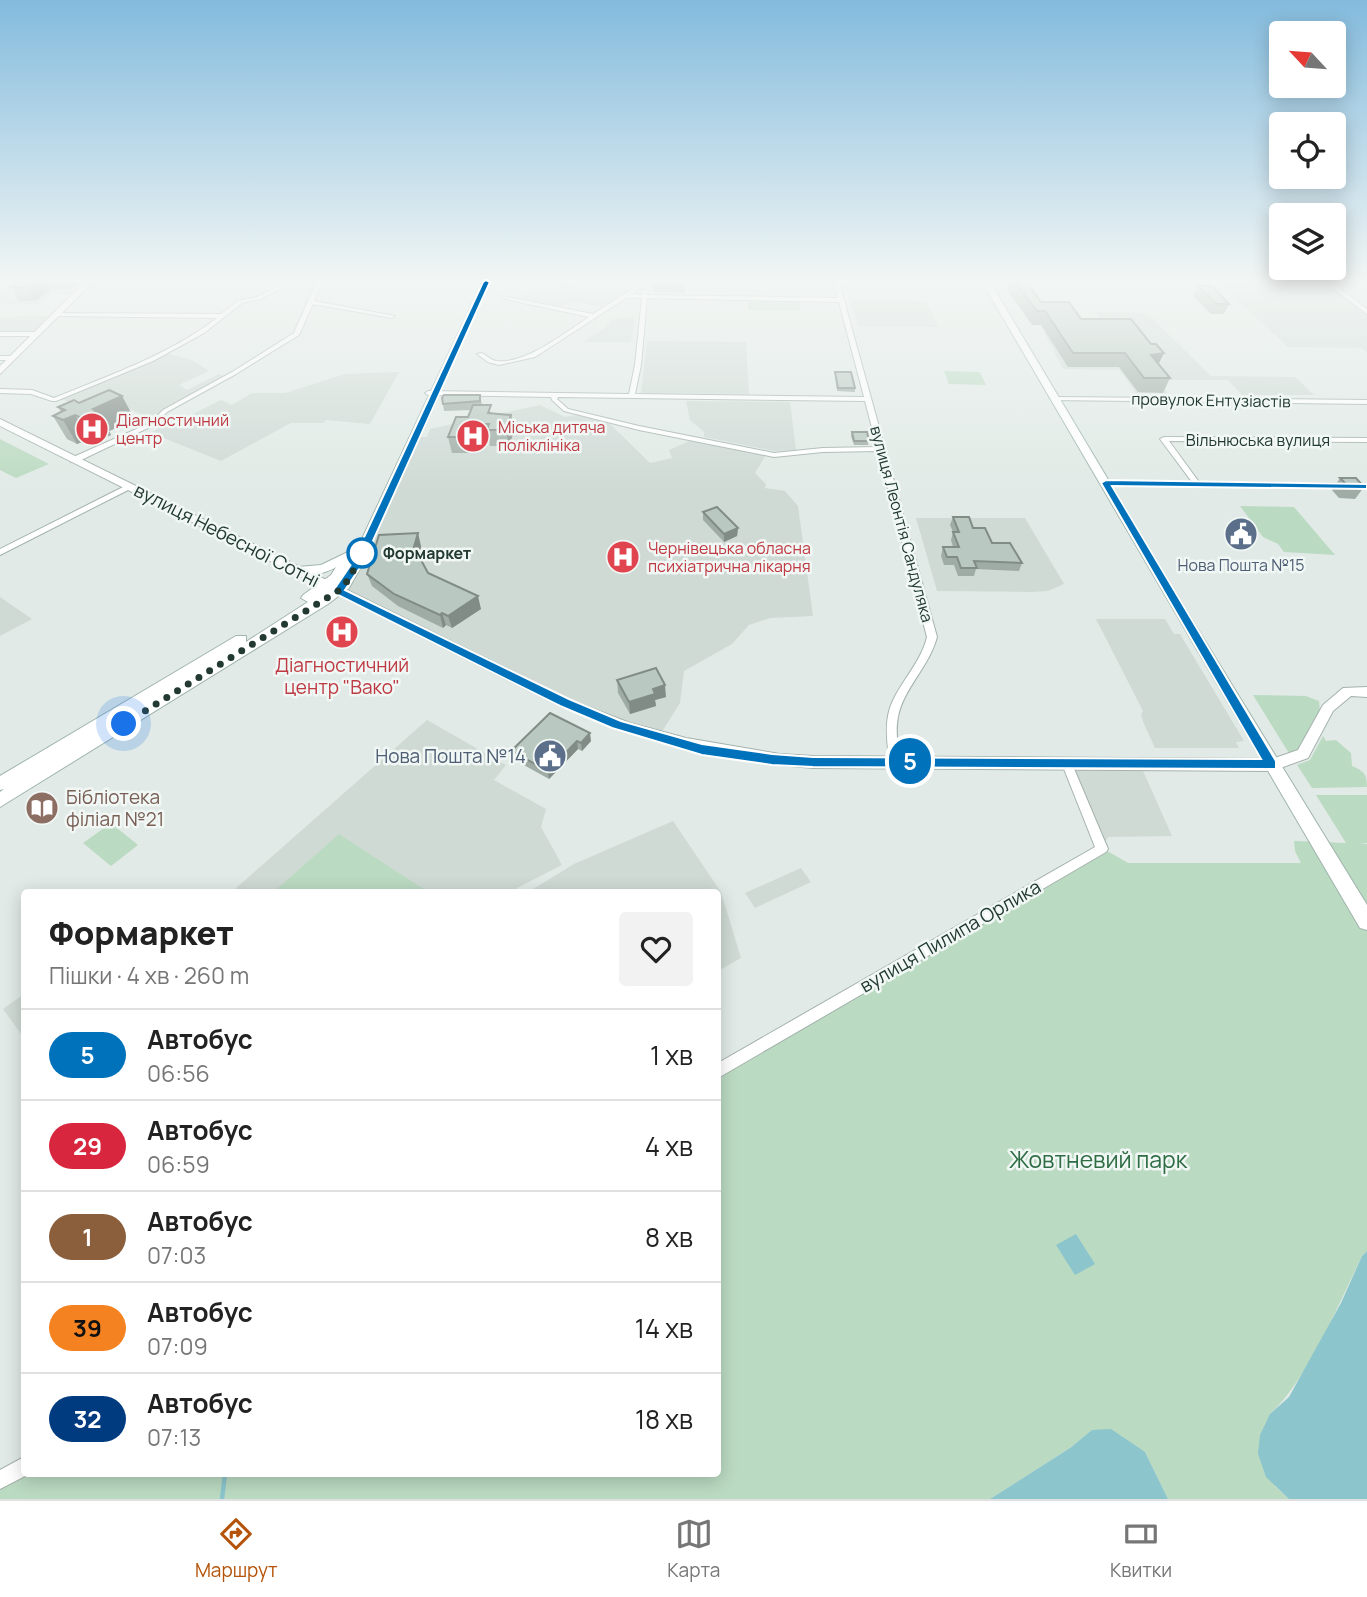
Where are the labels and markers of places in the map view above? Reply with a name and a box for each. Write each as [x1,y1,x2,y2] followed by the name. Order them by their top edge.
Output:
[116,409,229,449] place label: Діагностичний центр
[73,410,111,448] hospital icon: Діагностичний центр
[498,416,606,456] place label: Міська дитяча поліклініка
[454,417,492,455] hospital icon: Міська дитяча поліклініка
[1222,515,1260,553] public building icon: Нова Пошта №15
[648,537,811,577] place label: Чернівецька обласна психіатрична лікарня
[347,538,377,568] marker: Формаркет
[604,538,642,576] hospital icon: Чернівецька обласна психіатрична лікарня
[383,542,472,564] place label: Формаркет
[1178,554,1304,576] place label: Нова Пошта №15
[323,613,361,651] hospital icon: Діагностичний центр "Вако"
[275,652,409,700] place label: Діагностичний центр "Вако"
[531,737,569,775] public building icon: Нова Пошта №14
[375,743,526,769] place label: Нова Пошта №14
[66,784,164,832] place label: Бібліотека філіал №21
[23,789,61,827] library icon: Бібліотека філіал №21

